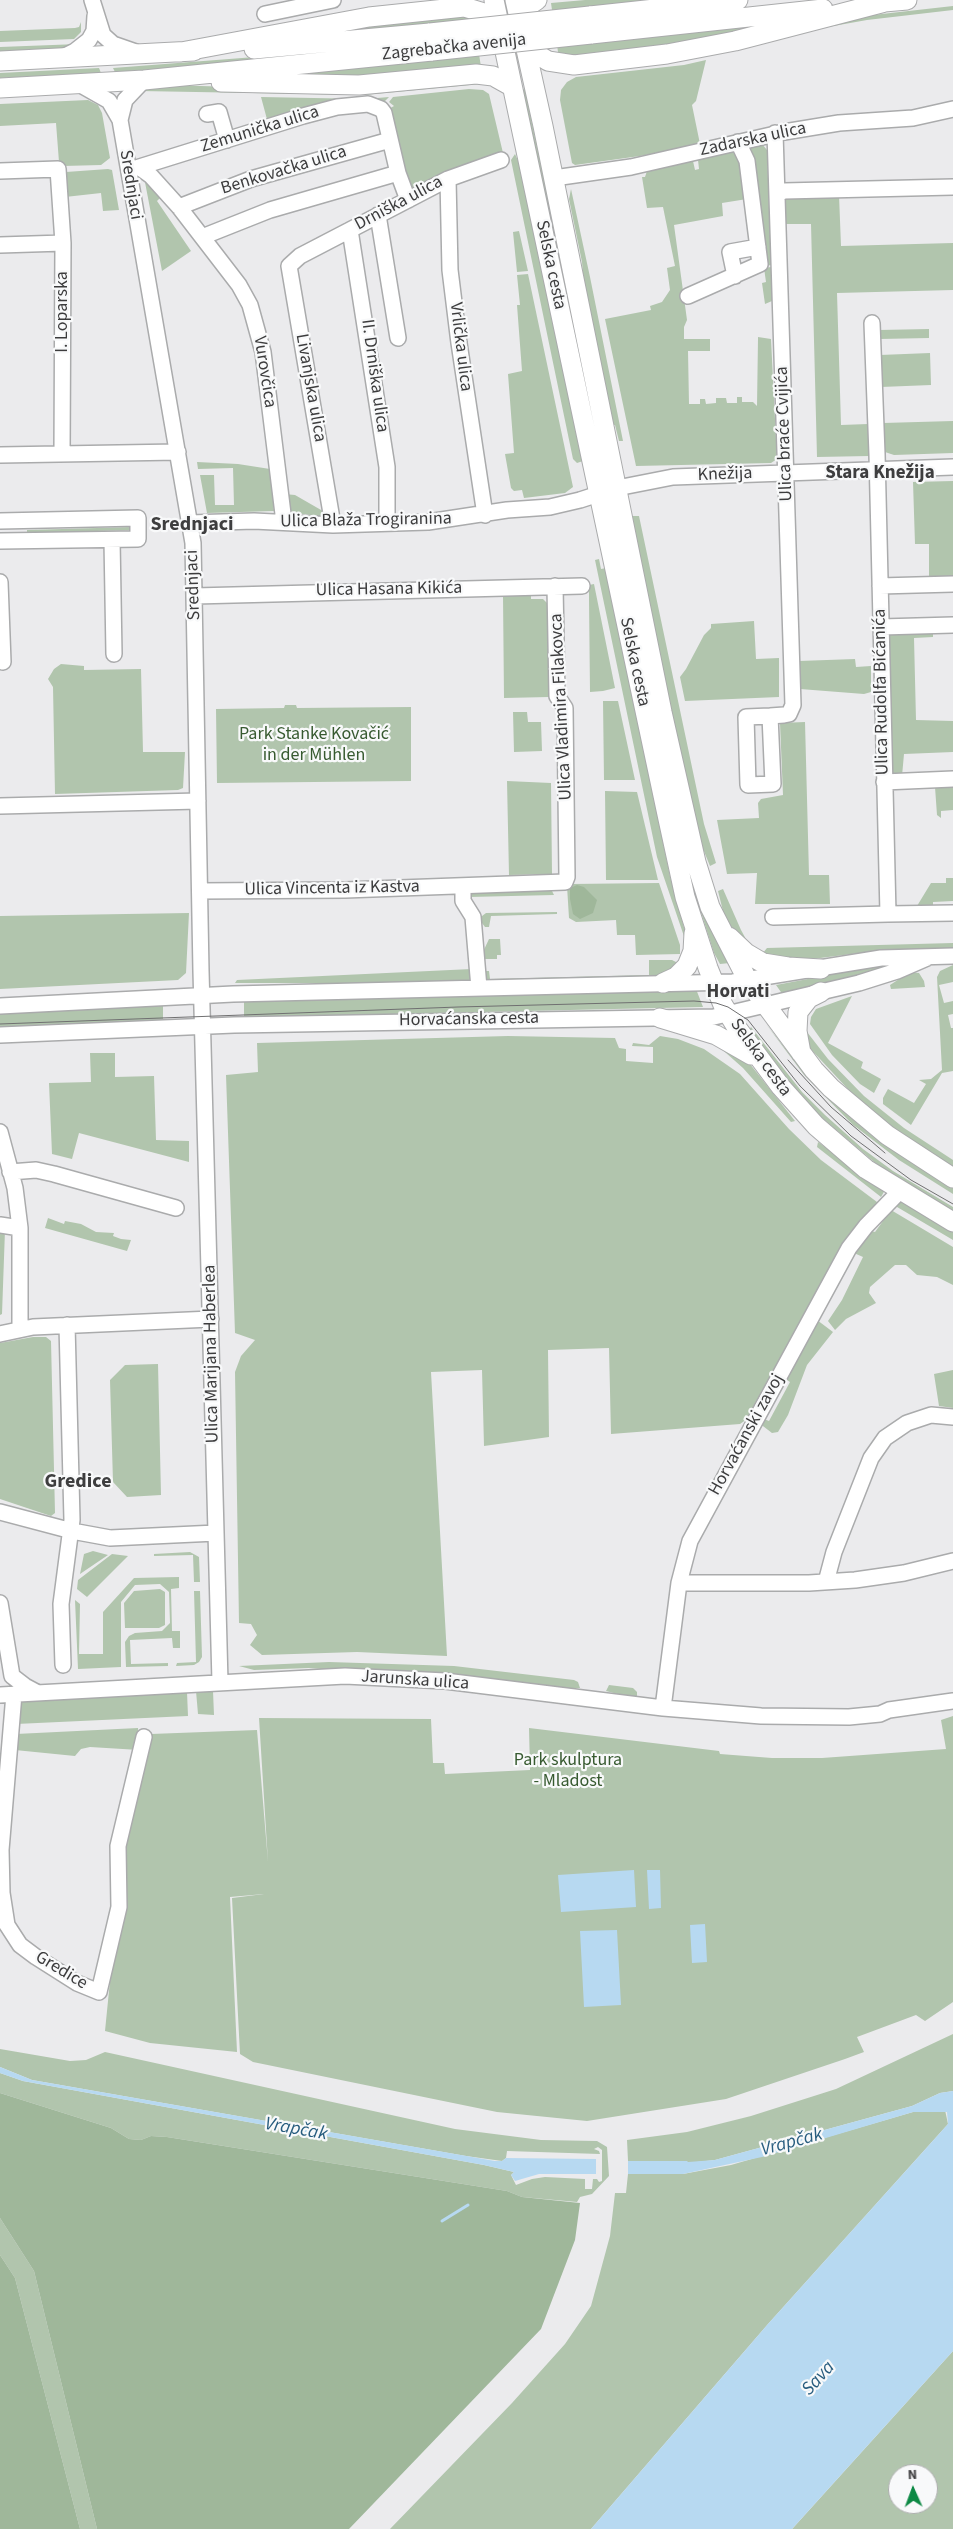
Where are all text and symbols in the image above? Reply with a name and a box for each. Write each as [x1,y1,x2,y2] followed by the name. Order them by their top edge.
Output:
[381,30,527,66] street label: Zagrebačka avenija
[198,102,322,158] street label: Zemunička ulica
[698,118,808,162] street label: Zadarska ulica
[219,142,349,200] street label: Benkovačka ulica
[114,148,146,222] street label: Srednjaci
[351,172,447,236] street label: Drniška ulica
[530,218,570,312] street label: Selska cesta
[52,271,74,353] street label: I. Loparska
[444,301,476,393] street label: Vrlička ulica
[355,318,393,434] street label: II. Drniška ulica
[290,332,330,444] street label: Livanjska ulica
[248,335,280,409] street label: Vurovčica
[772,366,798,502] street label: Ulica braće Cvijića
[697,463,753,487] street label: Knežija
[825,463,935,485] district label: Stara Knežija
[280,509,452,533] street label: Ulica Blaža Trogiranina
[150,514,234,538] district label: Srednjaci
[182,549,206,621] street label: Srednjaci
[316,578,462,602] street label: Ulica Hasana Kikića
[870,608,894,776] street label: Ulica Rudolfa Bićanića
[546,613,578,801] street label: Ulica Vladimira Filakovca
[614,615,654,709] street label: Selska cesta
[239,724,389,766] park label: Park Stanke Kovačić in der Mühlen
[244,877,420,901] street label: Ulica Vincenta iz Kastva
[707,982,769,1004] district label: Horvati
[399,1008,539,1032] street label: Horvaćanska cesta
[725,1015,795,1101] street label: Selska cesta
[200,1265,224,1443] street label: Ulica Marijana Haberlea
[705,1370,789,1500] street label: Horvaćanski zavoj
[44,1471,112,1495] district label: Gredice
[360,1666,470,1696] street label: Jarunska ulica
[514,1750,622,1792] park label: Park skulptura - Mladost
[31,1947,91,1995] street label: Gredice
[263,2113,329,2147] water label: Vrapčak
[759,2124,825,2162] water label: Vrapčak
[798,2357,840,2401] water label: Sava
[888,2464,938,2514] north arrow
[908,2465,918,2485] text: N

